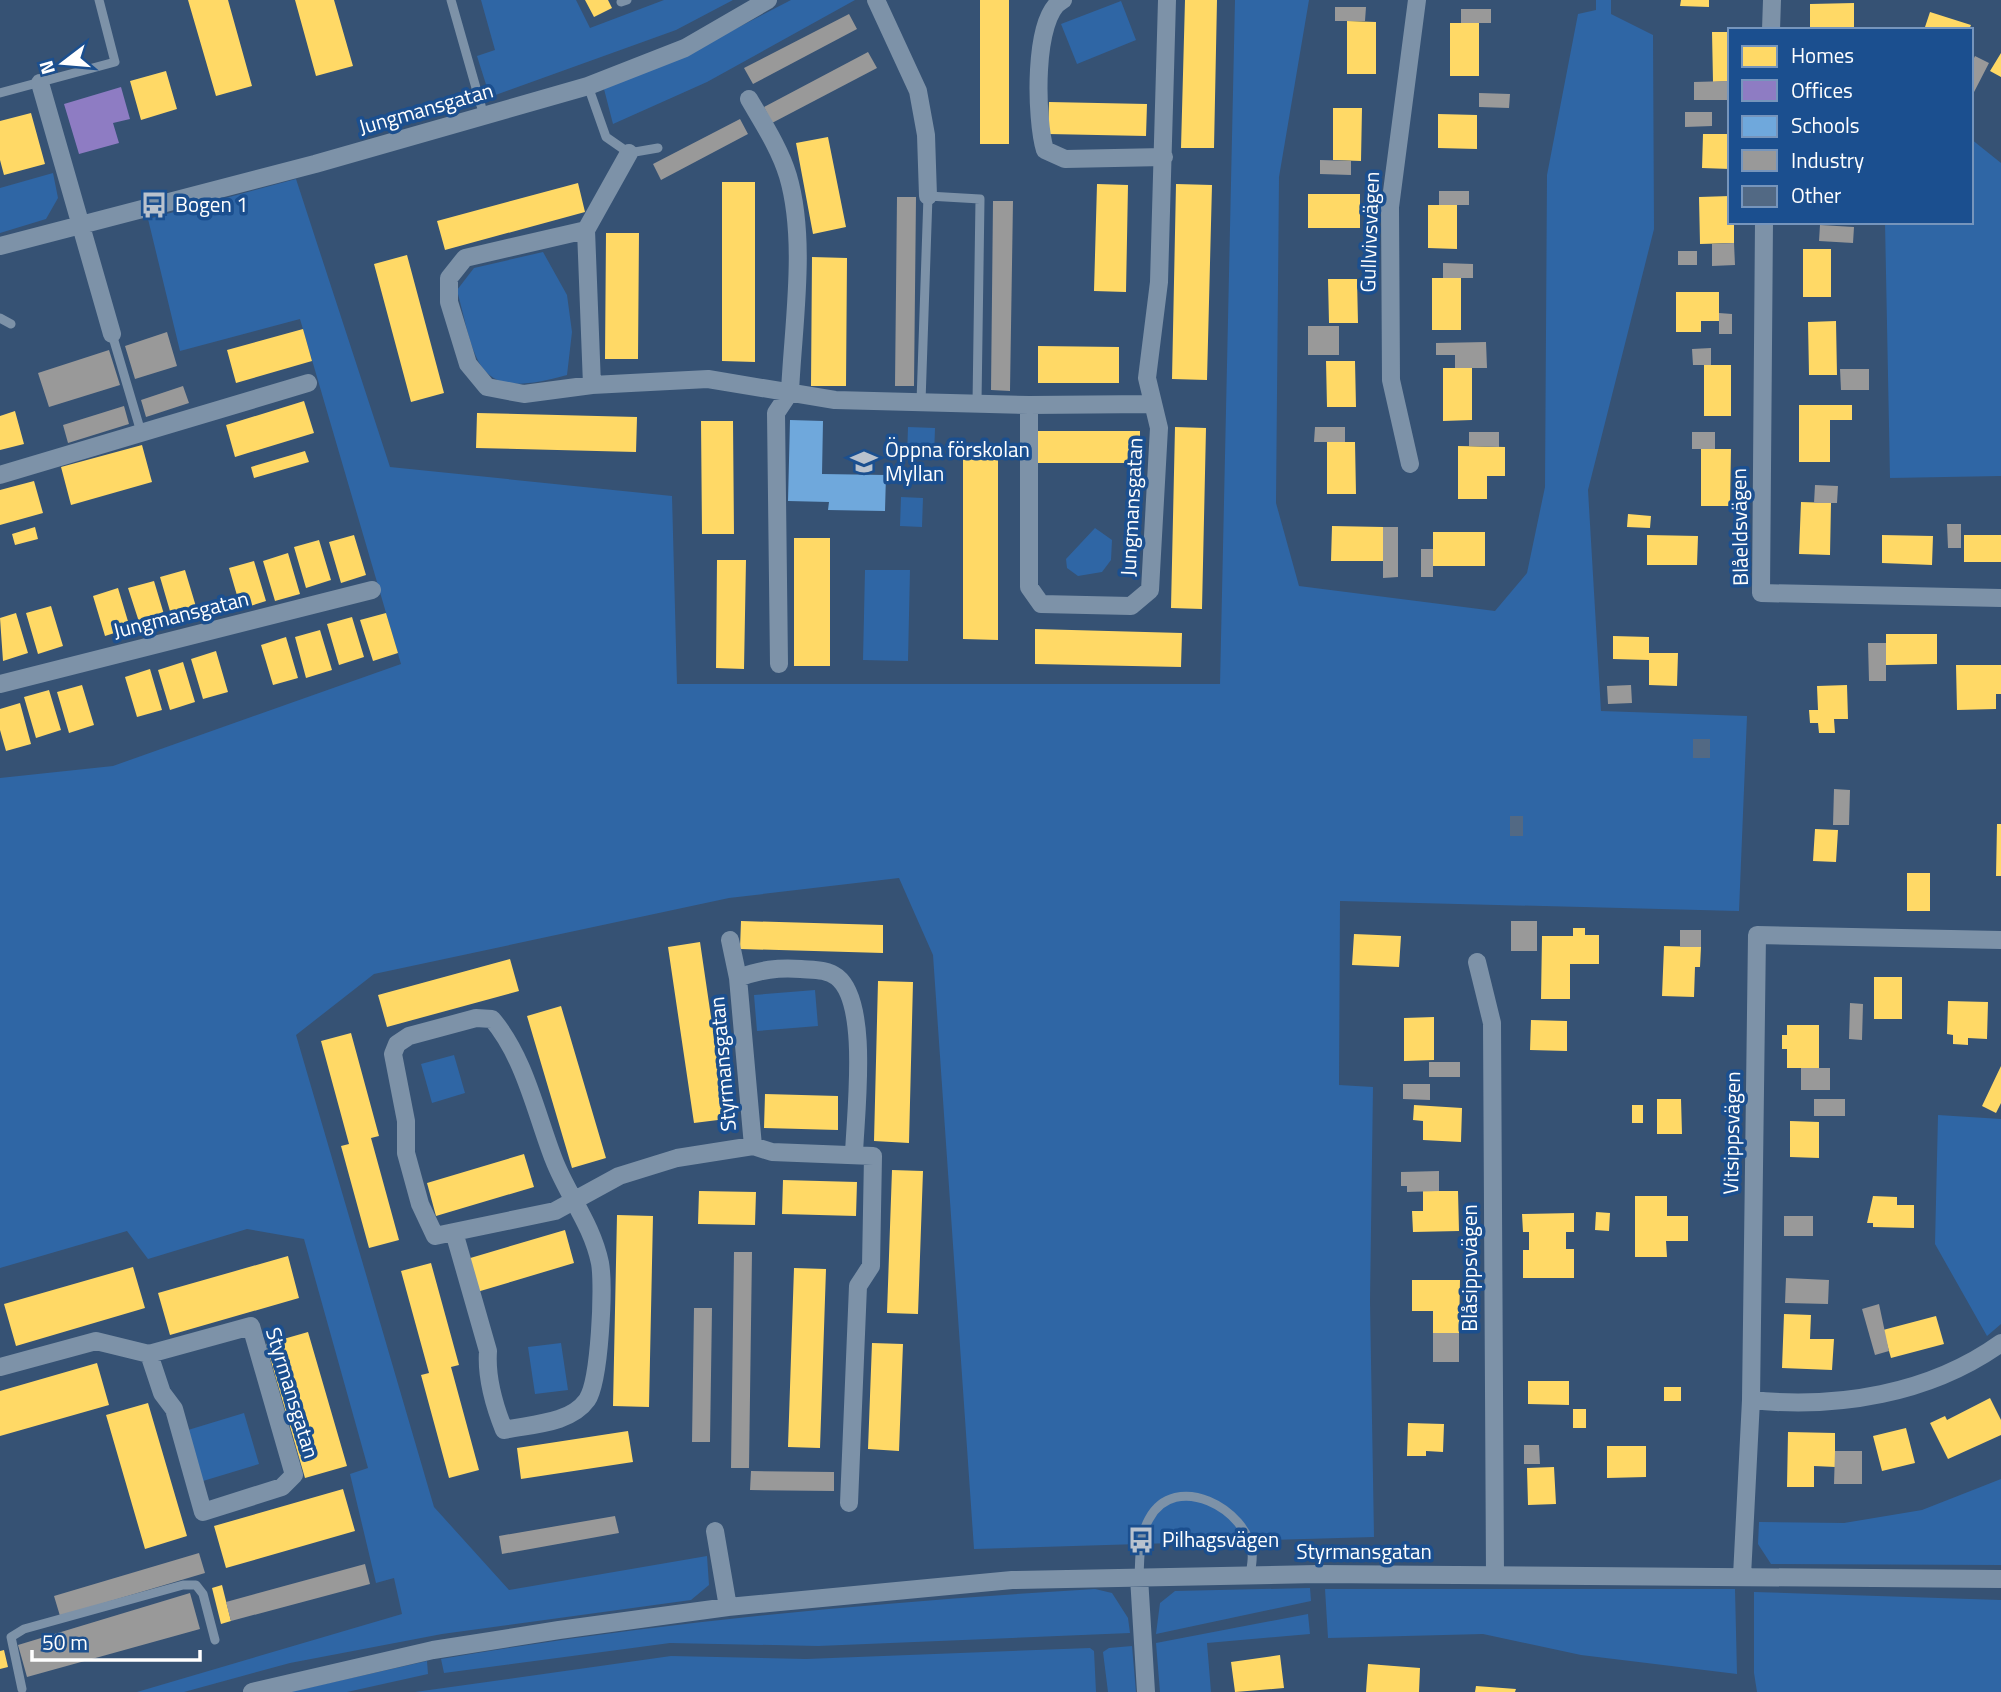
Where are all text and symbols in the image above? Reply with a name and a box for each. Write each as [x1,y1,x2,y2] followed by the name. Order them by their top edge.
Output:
[28,28,98,98] north arrow
[1728,28,1973,224] legend
[1791,39,1854,71] text: Homes
[30,57,62,78] text: N
[355,74,497,143] street label: Jungmansgatan
[1791,74,1853,106] text: Offices
[1791,109,1860,141] text: Schools
[1791,144,1864,176] text: Industry
[1351,171,1387,293] street label: Gullvivsvägen
[1791,179,1841,211] text: Other
[175,188,248,220] place label: Bogen 1
[139,190,169,220] bus stop icon: Bogen 1
[885,433,1030,489] place label: Öppna förskolan Myllan
[1111,437,1151,577] street label: Jungmansgatan
[849,447,879,477] school or university icon: Öppna förskolan Myllan
[1722,468,1756,586] street label: Blåeldsvägen
[110,582,252,646] street label: Jungmansgatan
[700,995,744,1133] street label: Styrmansgatan
[1714,1071,1748,1195] street label: Vitsippsvägen
[1453,1204,1485,1332] street label: Blåsippsvägen
[258,1323,328,1462] street label: Styrmansgatan
[1162,1523,1279,1555] place label: Pilhagsvägen
[1126,1525,1156,1555] bus stop icon: Pilhagsvägen
[1296,1535,1432,1567] street label: Styrmansgatan
[32,1618,200,1662] scale bar
[42,1626,88,1658] text: 50 m

